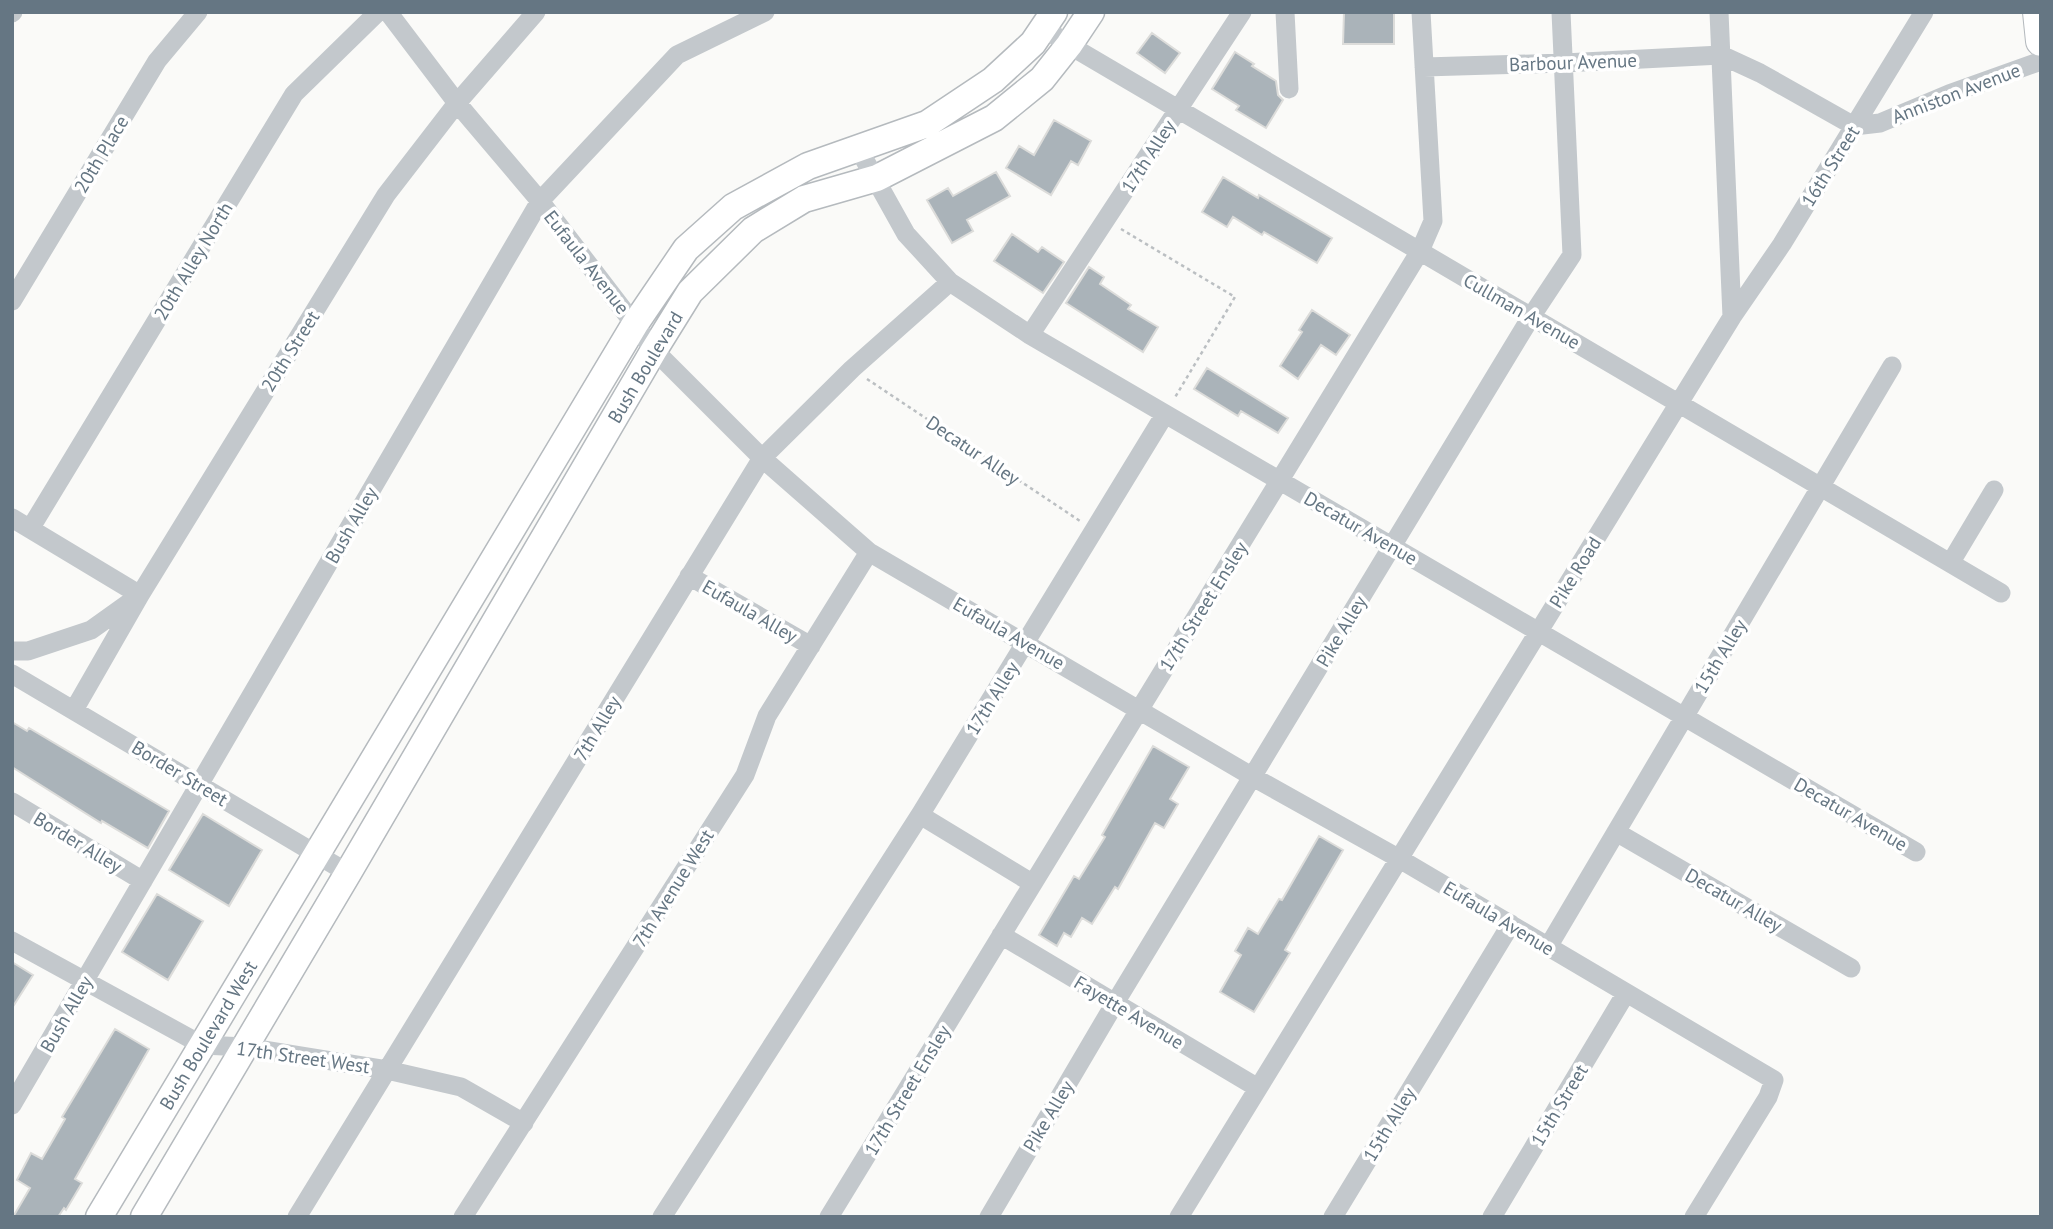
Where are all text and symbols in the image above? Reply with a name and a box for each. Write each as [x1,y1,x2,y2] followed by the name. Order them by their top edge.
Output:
[1509,48,1637,76] street label: Barbour Avenue
[1888,57,2024,129] street label: Anniston Avenue
[69,111,133,197] street label: 20th Place
[1116,115,1180,197] street label: 17th Alley
[1796,121,1865,211] street label: 16th Street
[148,198,238,324] street label: 20th Alley North
[539,205,635,319] street label: Eufaula Avenue
[1459,268,1585,354] street label: Cullman Avenue
[256,306,325,396] street label: 20th Street
[602,307,688,427] street label: Bush Boulevard
[922,410,1024,490] street label: Decatur Alley
[319,482,383,568] street label: Bush Alley
[1300,486,1422,570] street label: Decatur Avenue
[1544,532,1606,612] street label: Pike Road
[1154,537,1252,675] street label: 17th Street Ensley
[698,574,802,648] street label: Eufaula Alley
[949,591,1069,675] street label: Eufaula Avenue
[1310,591,1372,671] street label: Pike Alley
[1689,614,1752,697] street label: 15th Alley
[960,657,1024,739] street label: 17th Alley
[568,691,626,765] street label: 7th Alley
[128,735,233,811] street label: Border Street
[1790,772,1912,856] street label: Decatur Avenue
[29,806,127,878] street label: Border Alley
[627,824,719,951] street label: 7th Avenue West
[1681,863,1787,937] street label: Decatur Alley
[1439,876,1559,960] street label: Eufaula Avenue
[154,955,262,1114] street label: Bush Boulevard West
[1070,970,1188,1054] street label: Fayette Avenue
[34,971,98,1057] street label: Bush Alley
[859,1020,955,1160] street label: 17th Street Ensley
[235,1036,372,1078] street label: 17th Street West
[1525,1059,1593,1150] street label: 15th Street
[1017,1076,1079,1156] street label: Pike Alley
[1358,1082,1421,1165] street label: 15th Alley

